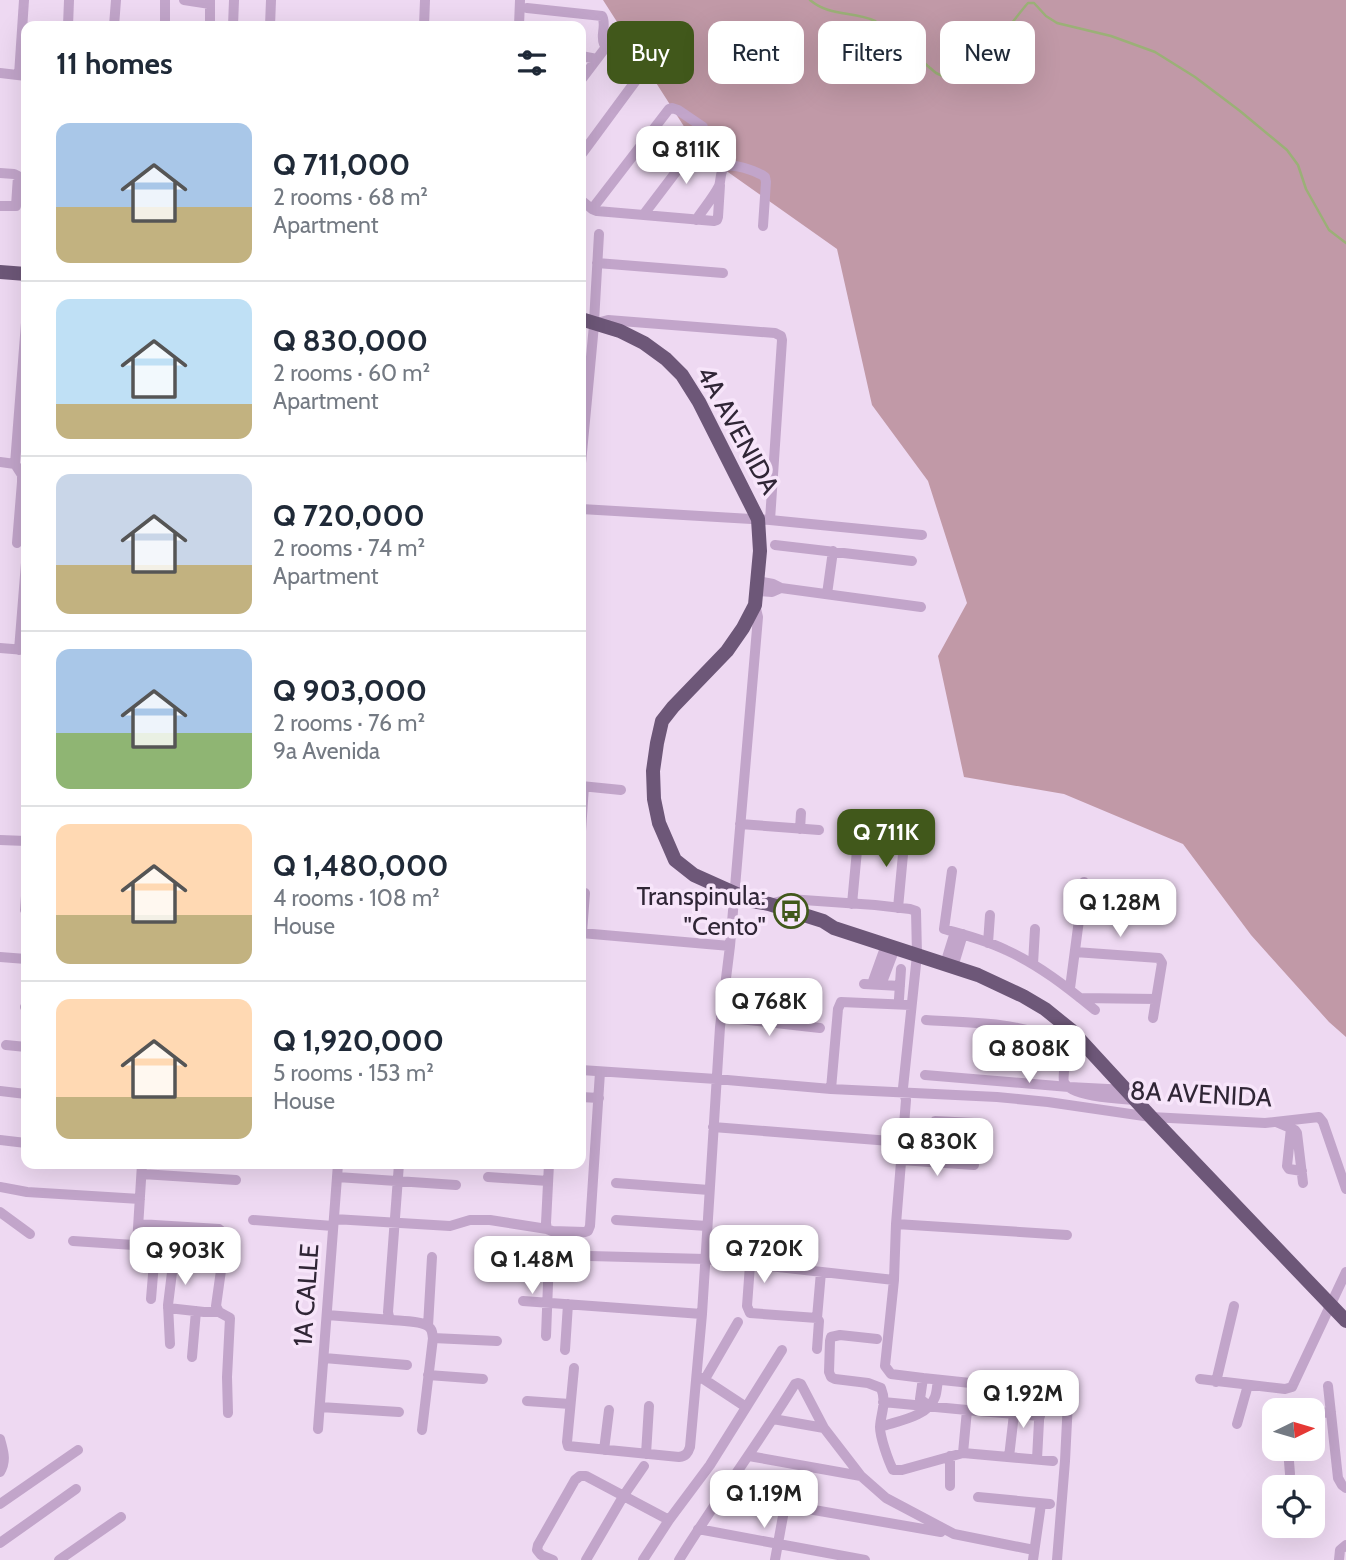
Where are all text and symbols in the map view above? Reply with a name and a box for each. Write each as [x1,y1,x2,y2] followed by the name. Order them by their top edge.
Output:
[607,21,694,84] chip: Buy
[708,21,804,84] chip: Rent
[818,21,926,84] chip: Filters
[940,21,1035,84] chip: New
[513,44,551,82] icon: filters
[56,45,173,82] text: 11 homes
[629,127,743,186] pin: Q 811K
[652,135,720,163] text: Q 811K
[273,146,410,183] text: Q 711,000
[112,151,196,235] icon: home
[273,183,428,211] text: 2 rooms · 68 m²
[273,211,378,239] text: Apartment
[273,322,428,359] text: Q 830,000
[112,327,196,411] icon: home
[273,359,430,387] text: 2 rooms · 60 m²
[690,360,786,500] street label: 4A AVENIDA
[273,387,378,415] text: Apartment
[273,497,425,534] text: Q 720,000
[112,502,196,586] icon: home
[273,534,425,562] text: 2 rooms · 74 m²
[273,562,378,590] text: Apartment
[273,672,427,709] text: Q 903,000
[112,677,196,761] icon: home
[273,709,425,737] text: 2 rooms · 76 m²
[273,737,380,765] text: 9a Avenida
[829,810,943,869] pin: Q 711K
[853,818,919,846] text: Q 711K
[273,847,448,884] text: Q 1,480,000
[112,852,196,936] icon: home
[636,880,766,942] place label: Transpinula: "Cento"
[1055,880,1185,939] pin: Q 1.28M
[273,884,440,912] text: 4 rooms · 108 m²
[1079,888,1161,916] text: Q 1.28M
[772,892,810,930] bus stop icon: Transpinula: "Cento"
[273,912,335,940] text: House
[712,978,826,1038] pin: Q 768K
[731,987,807,1015] text: Q 768K
[273,1022,444,1059] text: Q 1,920,000
[972,1026,1086,1085] pin: Q 808K
[112,1027,196,1111] icon: home
[988,1034,1070,1062] text: Q 808K
[273,1059,434,1087] text: 5 rooms · 153 m²
[1129,1074,1273,1114] street label: 8A AVENIDA
[273,1087,335,1115] text: House
[880,1118,994,1178] pin: Q 830K
[897,1127,977,1155] text: Q 830K
[707,1226,821,1285] pin: Q 720K
[128,1228,242,1287] pin: Q 903K
[725,1234,803,1262] text: Q 720K
[146,1236,224,1264] text: Q 903K
[467,1236,597,1296] pin: Q 1.48M
[286,1243,326,1347] street label: 1A CALLE
[490,1245,574,1273] text: Q 1.48M
[958,1370,1088,1430] pin: Q 1.92M
[983,1379,1063,1407] text: Q 1.92M
[1262,1398,1325,1461] north arrow
[1262,1398,1325,1538] map controls
[699,1470,829,1530] pin: Q 1.19M
[1262,1475,1325,1538] button: locate
[726,1479,802,1507] text: Q 1.19M

